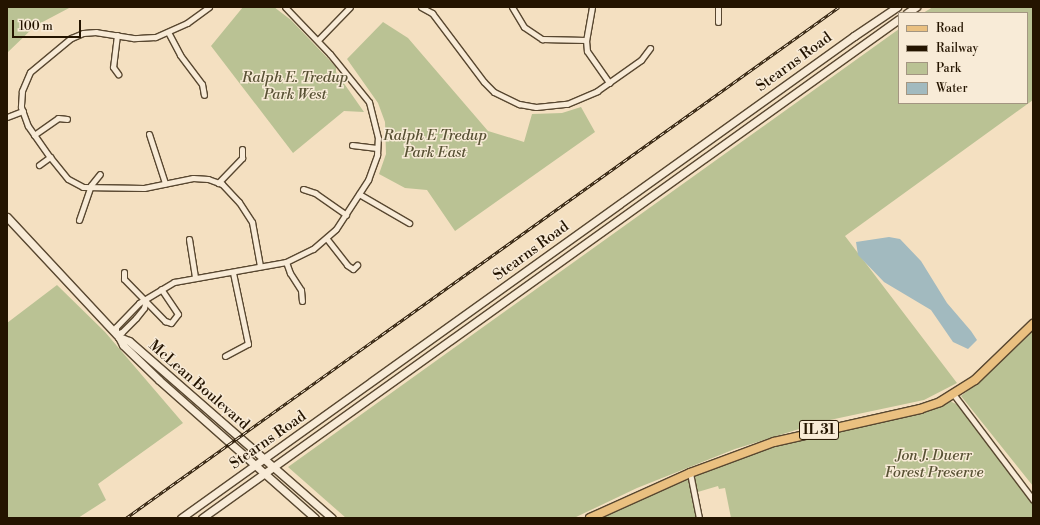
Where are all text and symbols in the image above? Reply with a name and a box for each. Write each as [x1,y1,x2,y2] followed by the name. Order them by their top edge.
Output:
[14,12,83,38] scale bar
[898,12,1028,104] legend
[19,19,53,34] text: 100 m
[936,21,964,36] text: Road
[753,29,835,95] street label: Stearns Road
[936,41,978,56] text: Railway
[936,61,961,76] text: Park
[242,68,348,103] park label: Ralph E. Tredup Park West
[936,81,968,96] text: Water
[383,126,487,161] park label: Ralph E Tredup Park East
[490,218,572,284] street label: Stearns Road
[145,336,253,434] street label: McLean Boulevard
[226,407,310,473] street label: Stearns Road
[799,418,839,442] road number: IL 31
[884,446,984,481] park label: Jon J. Duerr Forest Preserve

